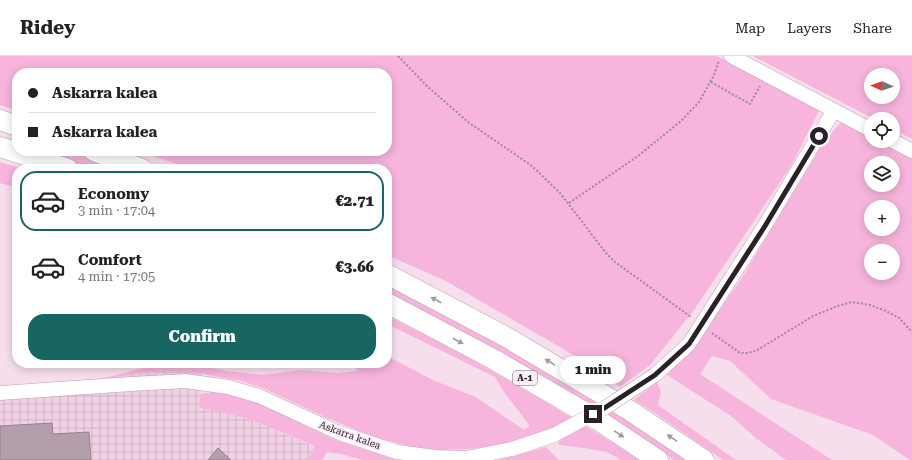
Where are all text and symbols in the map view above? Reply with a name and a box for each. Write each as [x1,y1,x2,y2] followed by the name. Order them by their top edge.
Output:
[20,16,75,39] text: Ridey
[735,20,765,36] text: Map
[787,20,831,36] text: Layers
[853,20,892,36] text: Share
[864,68,900,104] north arrow
[864,68,900,280] map controls
[52,84,157,102] text: Askarra kalea
[864,112,900,148] button: locate
[52,123,157,141] text: Askarra kalea
[810,127,828,145] route start
[864,156,900,192] button: layers
[30,183,66,219] icon: car
[78,185,149,203] text: Economy
[335,192,374,210] text: €2.71
[864,200,900,236] button: +
[78,203,155,218] text: 3 min · 17:04
[864,244,900,280] button: −
[30,249,66,285] icon: car
[78,251,142,269] text: Comfort
[335,258,374,276] text: €3.66
[78,269,155,284] text: 4 min · 17:05
[430,297,442,303] one-way arrow
[28,314,376,360] button: Confirm
[453,337,464,344] one-way arrow
[560,356,626,384] callout: 1 min
[544,359,556,366] one-way arrow
[575,362,611,377] text: 1 min
[513,371,537,385] road number: A-1
[584,405,602,423] route end
[318,419,383,451] street label: Askarra kalea
[614,430,624,438] one-way arrow
[666,435,678,442] one-way arrow

